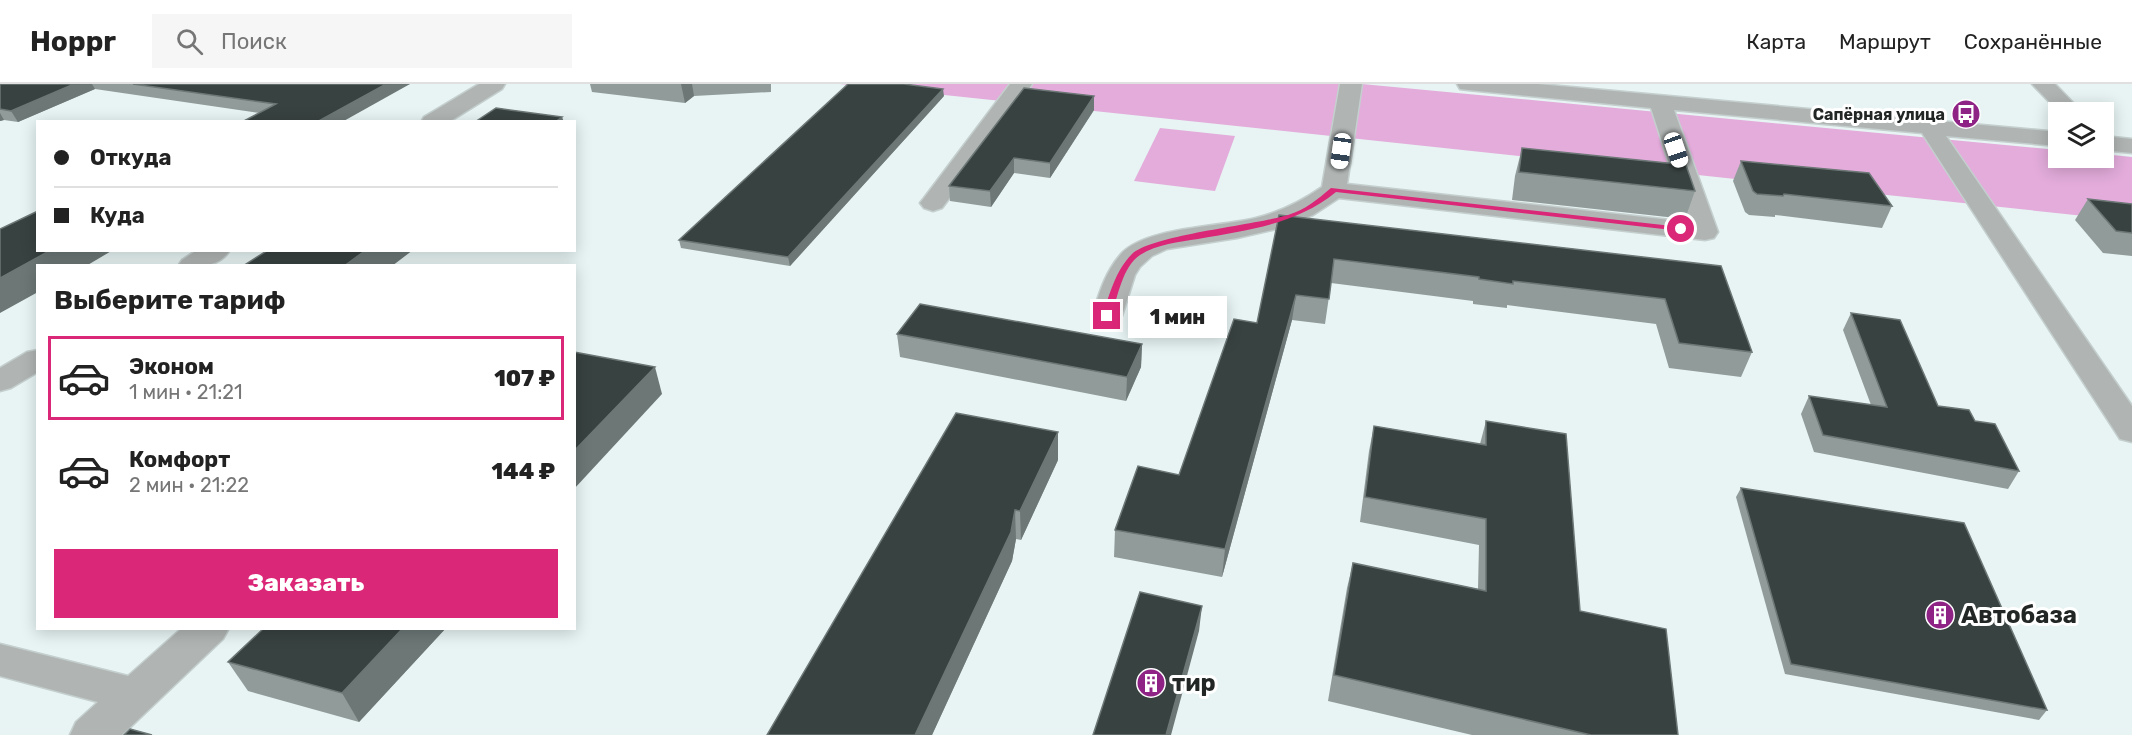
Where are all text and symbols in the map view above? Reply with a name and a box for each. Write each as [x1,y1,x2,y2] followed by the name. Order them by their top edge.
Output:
[152,14,572,68] search box
[30,25,116,58] text: Hoppr
[173,25,206,58] icon: search
[221,28,287,55] text: Поиск
[1746,29,1806,54] text: Карта
[1839,29,1931,54] text: Маршрут
[1964,29,2102,54] text: Сохранённые
[1950,98,1982,130] bus stop icon: Сапёрная улица
[2048,102,2114,168] map controls
[2048,102,2114,168] button: layers
[1813,105,1945,124] place label: Сапёрная улица
[1662,130,1690,170] car
[1330,132,1352,170] car
[90,144,172,171] text: Откуда
[90,202,145,229] text: Куда
[1667,215,1694,242] route start
[54,284,285,316] text: Выберите тариф
[1128,295,1227,337] callout: 1 мин
[1093,302,1120,329] route end
[1150,305,1205,329] text: 1 мин
[57,351,111,405] icon: car
[129,353,214,380] text: Эконом
[494,365,555,392] text: 107 ₽
[129,380,243,404] text: 1 мин · 21:21
[57,444,111,498] icon: car
[129,446,230,473] text: Комфорт
[491,458,555,485] text: 144 ₽
[129,473,249,497] text: 2 мин · 21:22
[54,549,558,618] button: Заказать
[1924,599,1956,631] building icon: Автобаза
[1961,601,2077,629] place label: Автобаза
[1135,667,1167,699] building icon: тир
[1172,669,1216,697] place label: тир

